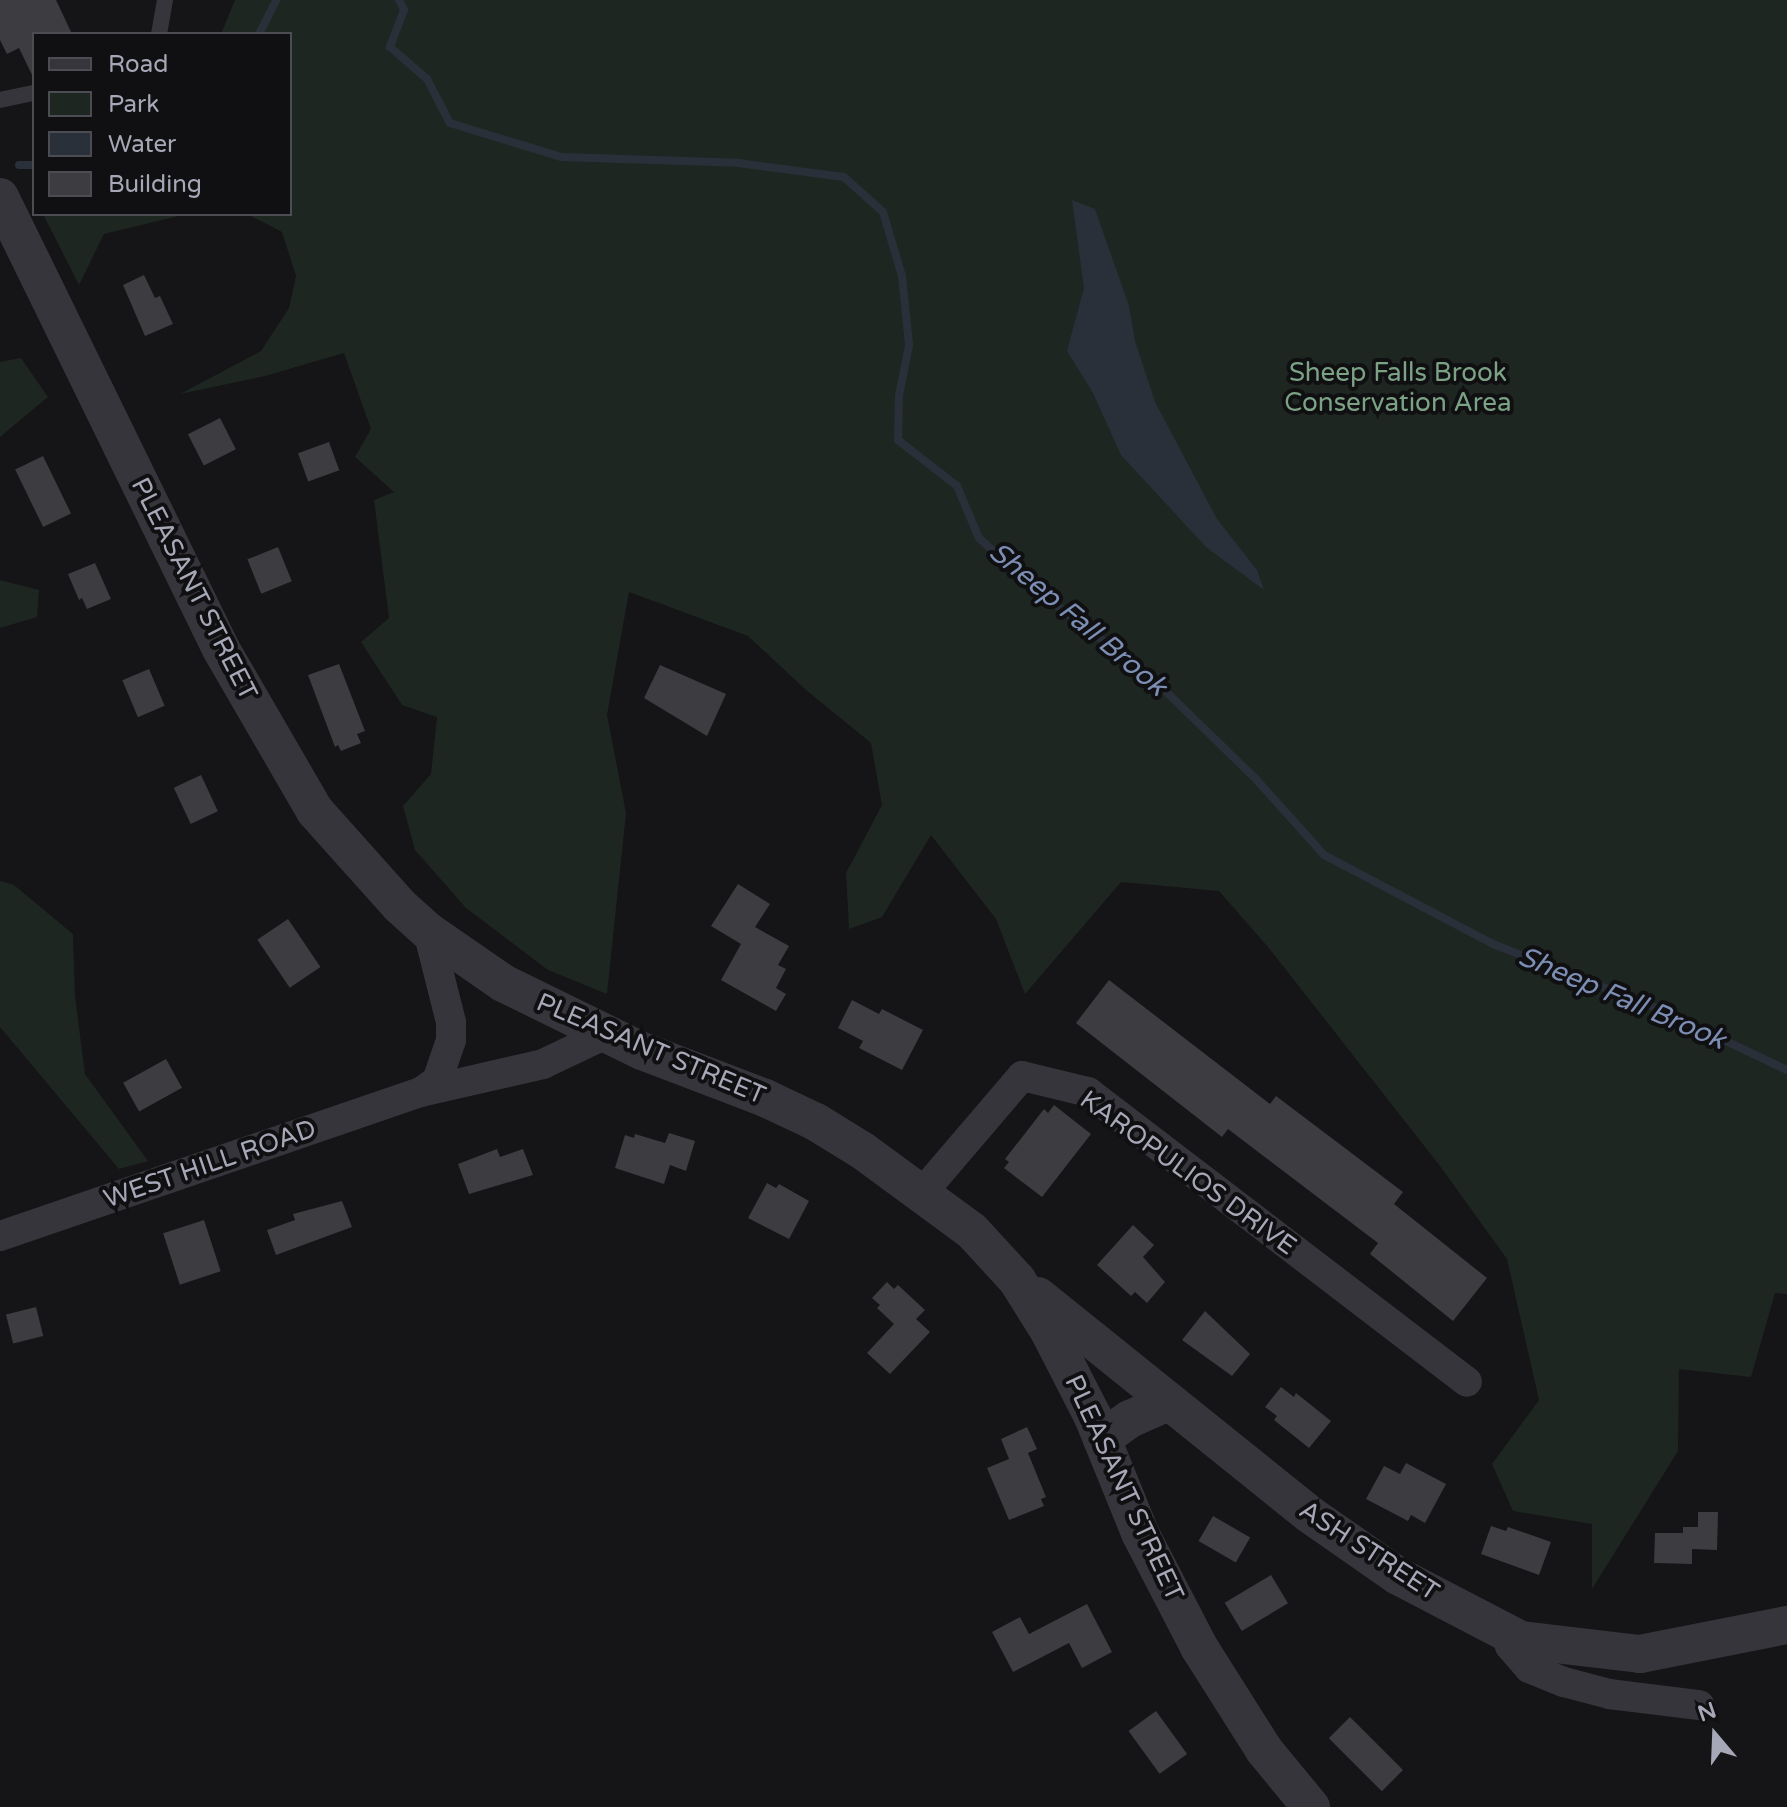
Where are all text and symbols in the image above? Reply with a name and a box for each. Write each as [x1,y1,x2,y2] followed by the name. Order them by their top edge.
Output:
[32,32,292,216] legend
[108,50,168,79] text: Road
[108,90,159,119] text: Park
[108,130,176,159] text: Water
[108,170,202,199] text: Building
[1284,357,1512,418] park label: Sheep Falls Brook Conservation Area
[124,472,264,706] street label: PLEASANT STREET
[982,535,1174,703] water label: Sheep Fall Brook
[1514,939,1730,1057] water label: Sheep Fall Brook
[532,987,770,1111] street label: PLEASANT STREET
[1074,1084,1302,1262] street label: KAROPULIOS DRIVE
[100,1113,320,1215] street label: WEST HILL ROAD
[1058,1370,1190,1606] street label: PLEASANT STREET
[1293,1494,1445,1608] street label: ASH STREET
[1675,1695,1755,1775] north arrow
[1695,1697,1720,1727] text: N

